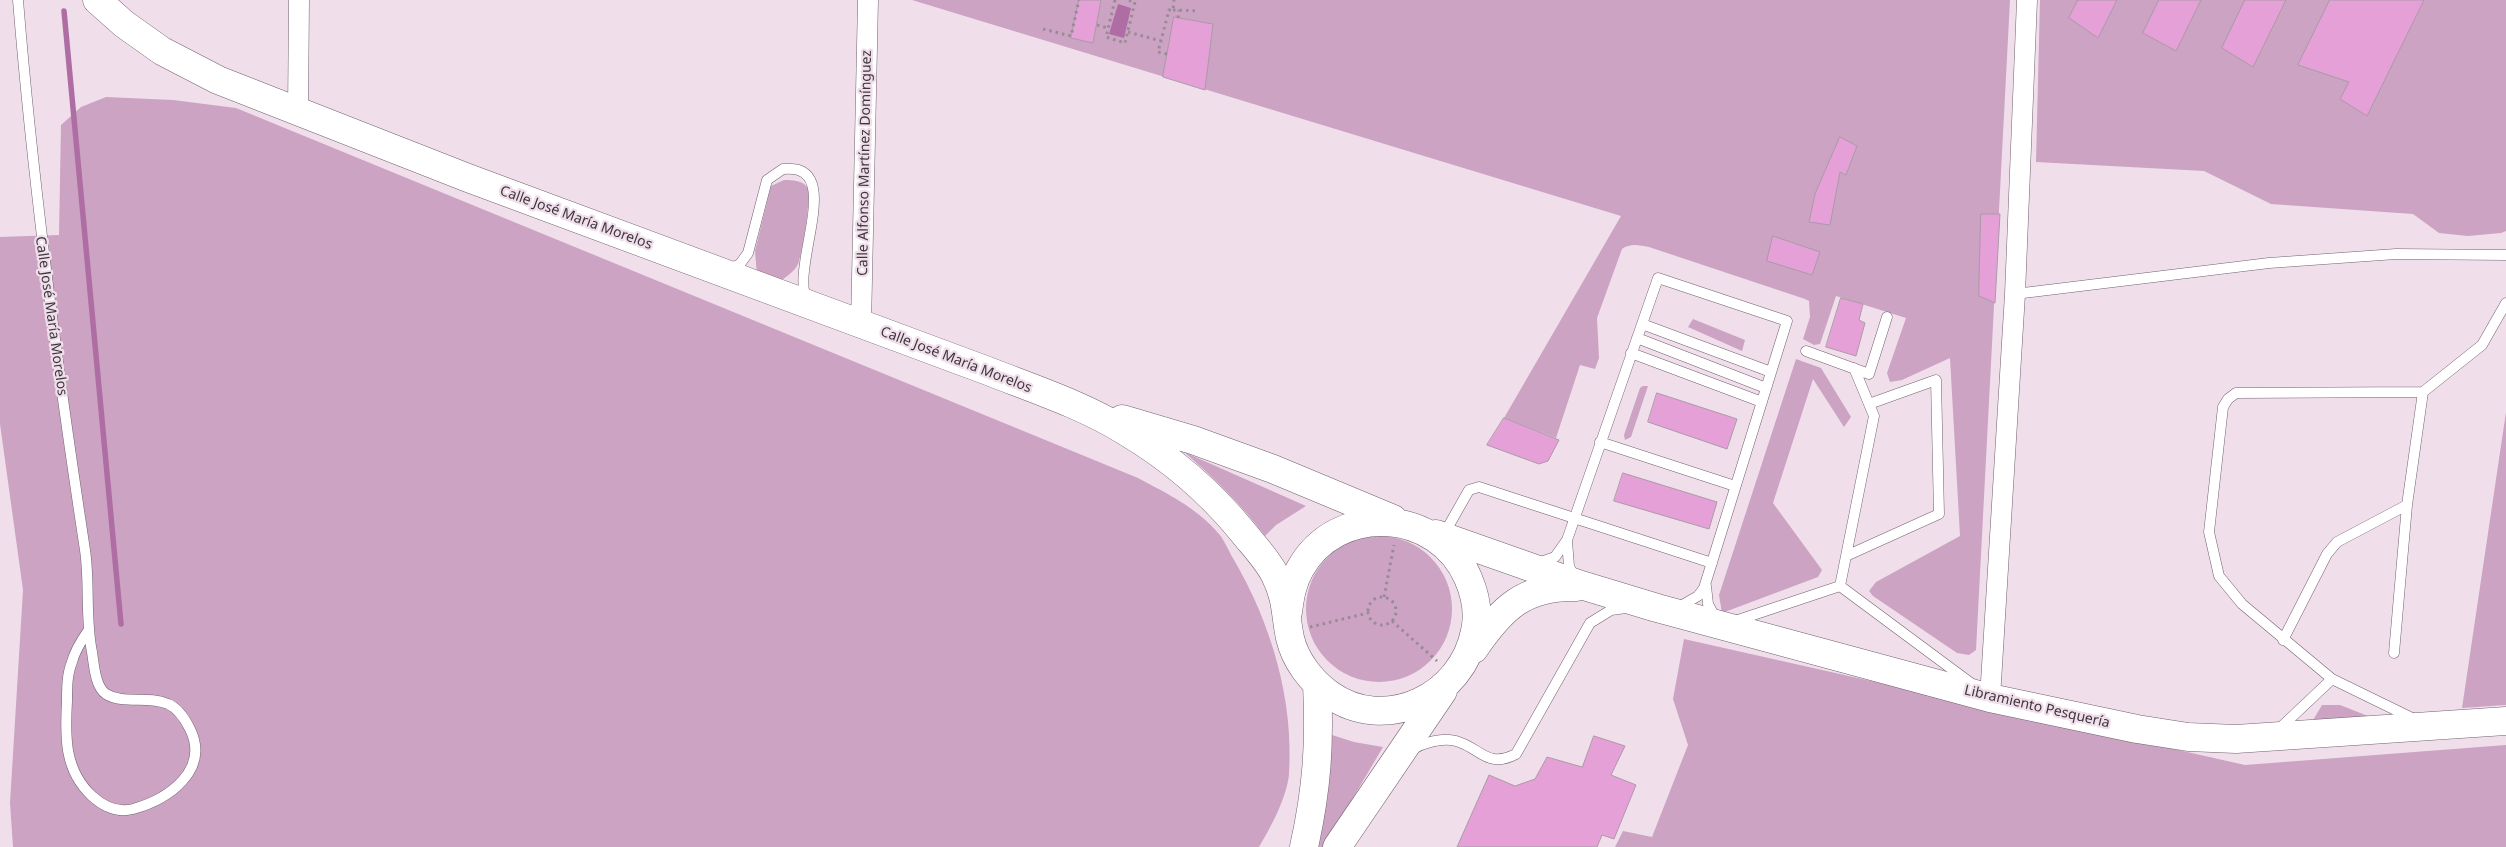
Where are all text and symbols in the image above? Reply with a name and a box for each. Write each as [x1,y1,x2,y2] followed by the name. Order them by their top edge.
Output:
[855,50,875,276] street label: Calle Alfonso Martínez Domínguez
[498,183,654,253] street label: Calle José María Morelos
[31,235,71,397] street label: Calle José María Morelos
[878,323,1034,397] street label: Calle José María Morelos
[1963,682,2111,732] street label: Libramiento Pesquería

